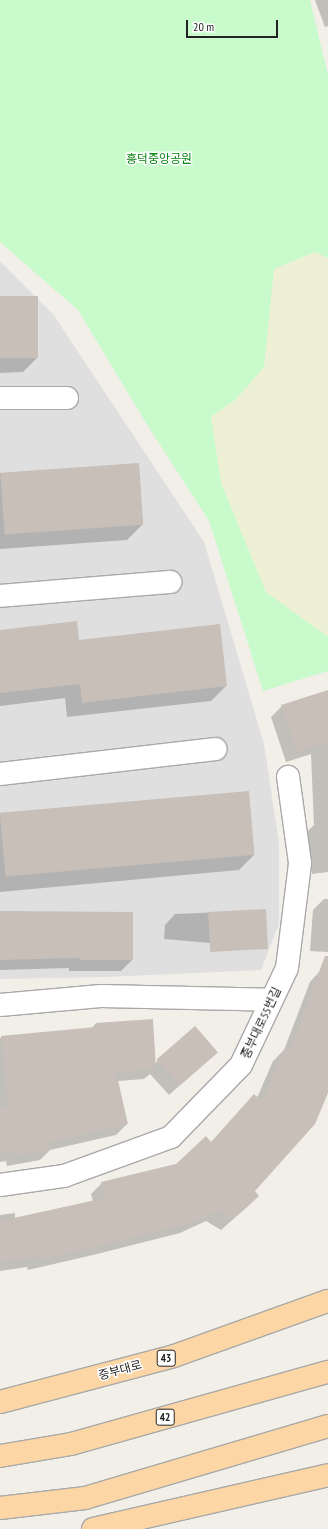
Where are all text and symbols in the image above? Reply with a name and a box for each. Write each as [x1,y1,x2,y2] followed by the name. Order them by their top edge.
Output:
[188,12,280,38] scale bar
[193,19,214,34] text: 20 m
[126,152,192,166] park label: 흥덕중앙공원
[238,985,284,1061] street label: 중부대로55번길
[156,1349,176,1367] road number: 43
[97,1357,143,1383] street label: 중부대로
[155,1408,175,1426] road number: 42

